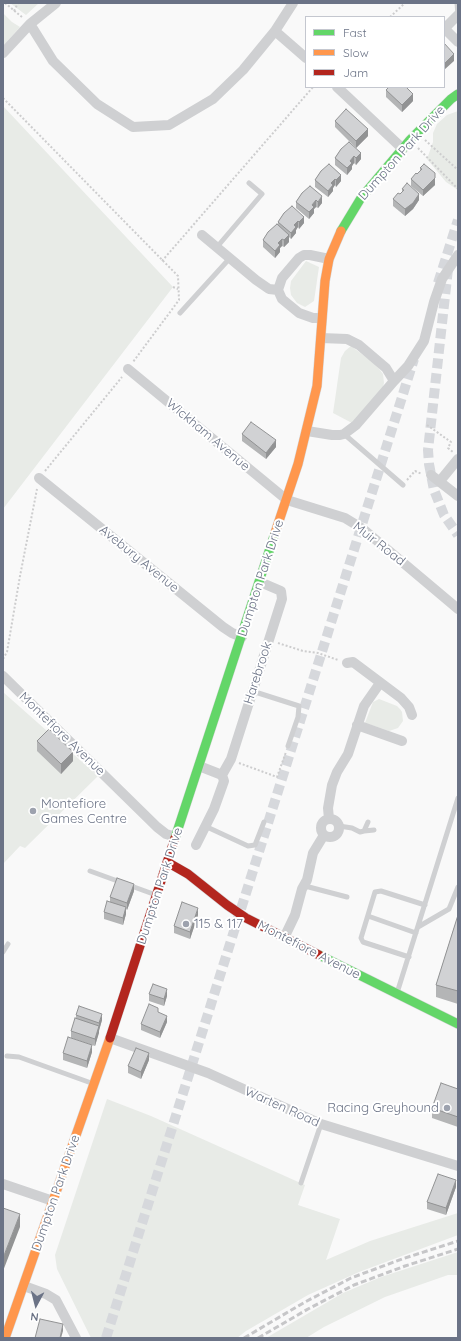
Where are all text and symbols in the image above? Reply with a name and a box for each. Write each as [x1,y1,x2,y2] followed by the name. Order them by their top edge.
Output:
[305,16,445,88] legend
[343,25,367,40] text: Fast
[343,45,369,60] text: Slow
[343,65,368,80] text: Jam
[355,102,449,204] street label: Dumpton Park Drive
[163,396,253,474] street label: Wickham Avenue
[235,518,287,638] street label: Dumpton Park Drive
[350,519,408,569] street label: Muir Road
[96,522,182,596] street label: Avebury Avenue
[241,640,275,706] street label: Harebrook
[16,689,108,779] street label: Montefiore Avenue
[41,796,127,827] place label: Montefiore Games Centre
[28,806,38,816] marker: Montefiore Games Centre
[134,826,186,946] street label: Dumpton Park Drive
[194,916,243,932] place label: 115 & 117
[255,917,363,983] street label: Montefiore Avenue
[181,919,191,929] marker: 115 & 117
[242,1084,322,1130] street label: Warten Road
[327,1100,439,1116] place label: Racing Greyhound
[442,1103,452,1113] marker: Racing Greyhound
[29,1133,83,1253] street label: Dumpton Park Drive
[16,1285,56,1325] north arrow
[30,1309,39,1324] text: N

